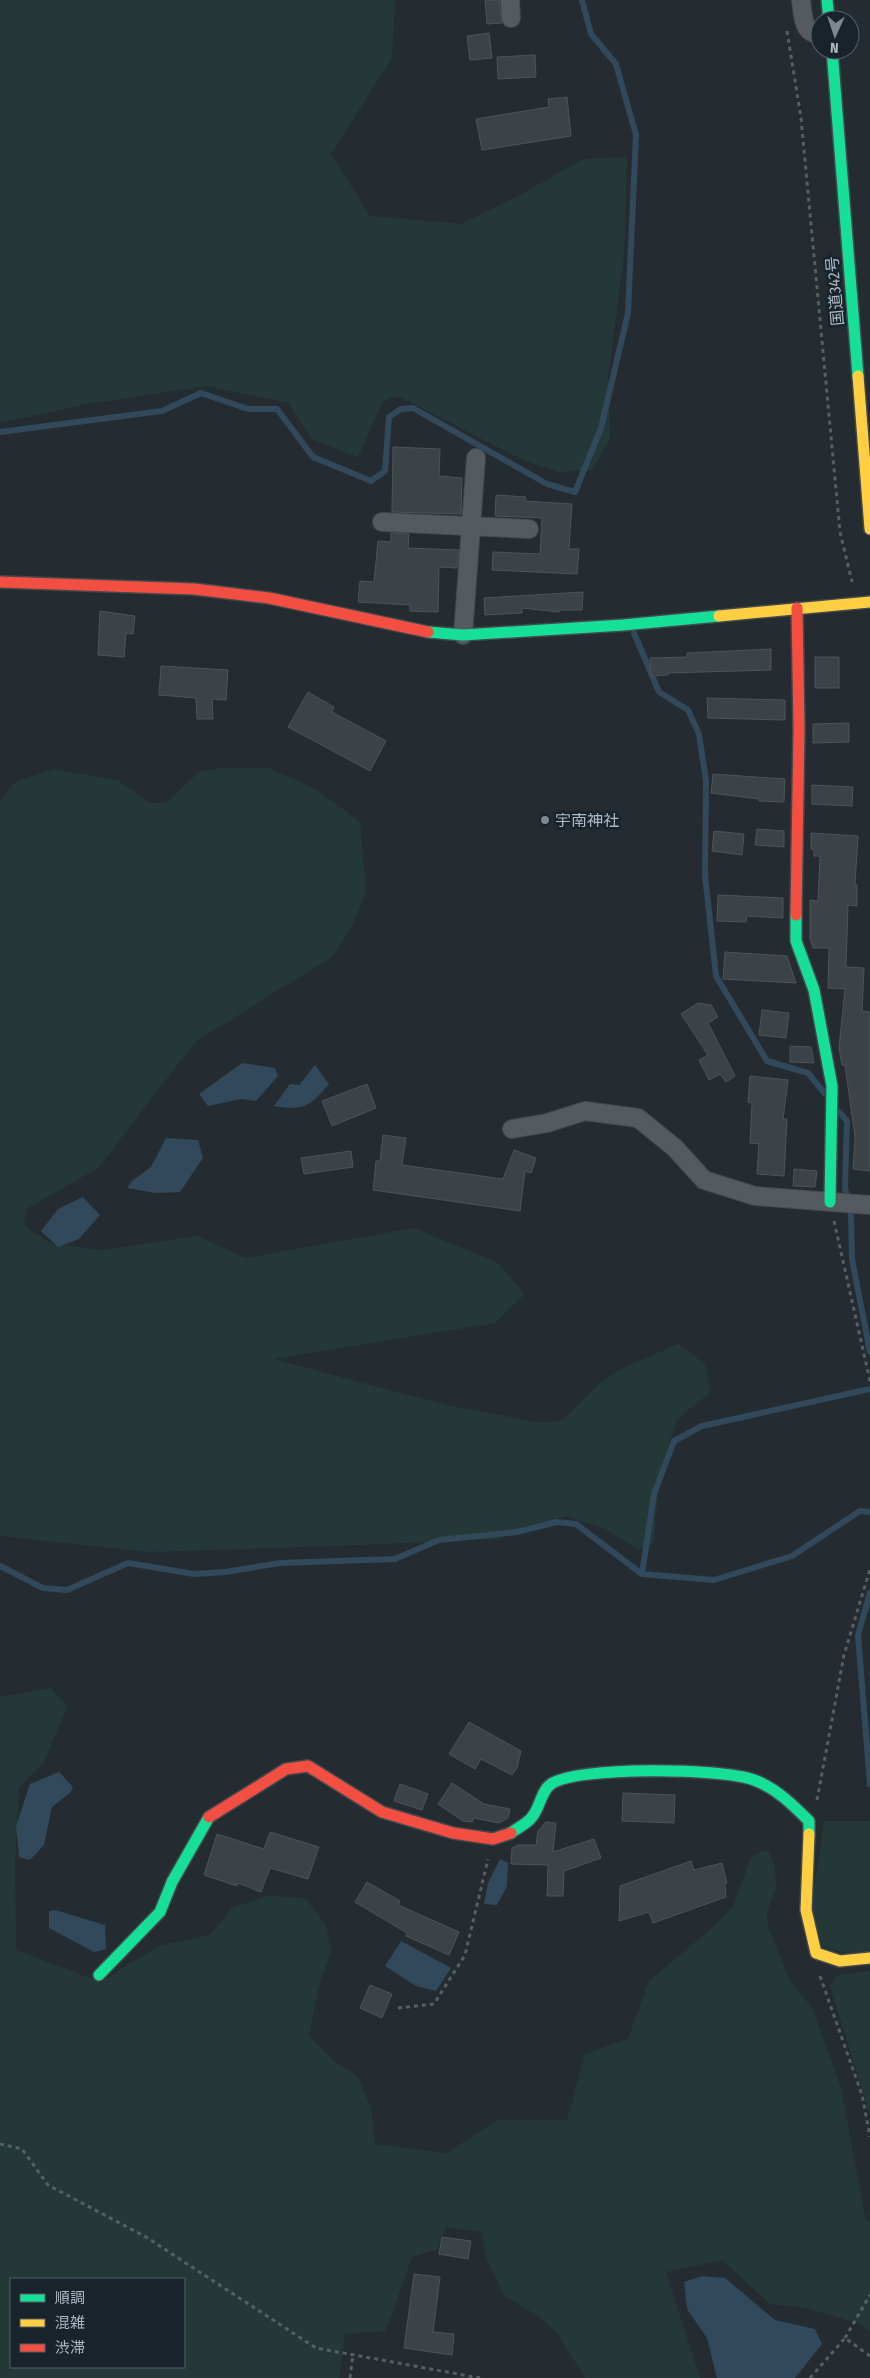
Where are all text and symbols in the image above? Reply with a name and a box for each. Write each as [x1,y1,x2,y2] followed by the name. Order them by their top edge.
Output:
[810,10,860,60] north arrow
[830,39,839,56] text: N
[822,255,848,327] street label: 国道342号
[555,811,619,830] place label: 宇南神社
[539,814,551,826] marker: 宇南神社
[10,2278,185,2368] legend
[55,2289,85,2307] text: 順調
[55,2314,85,2332] text: 混雑
[55,2339,85,2357] text: 渋滞

